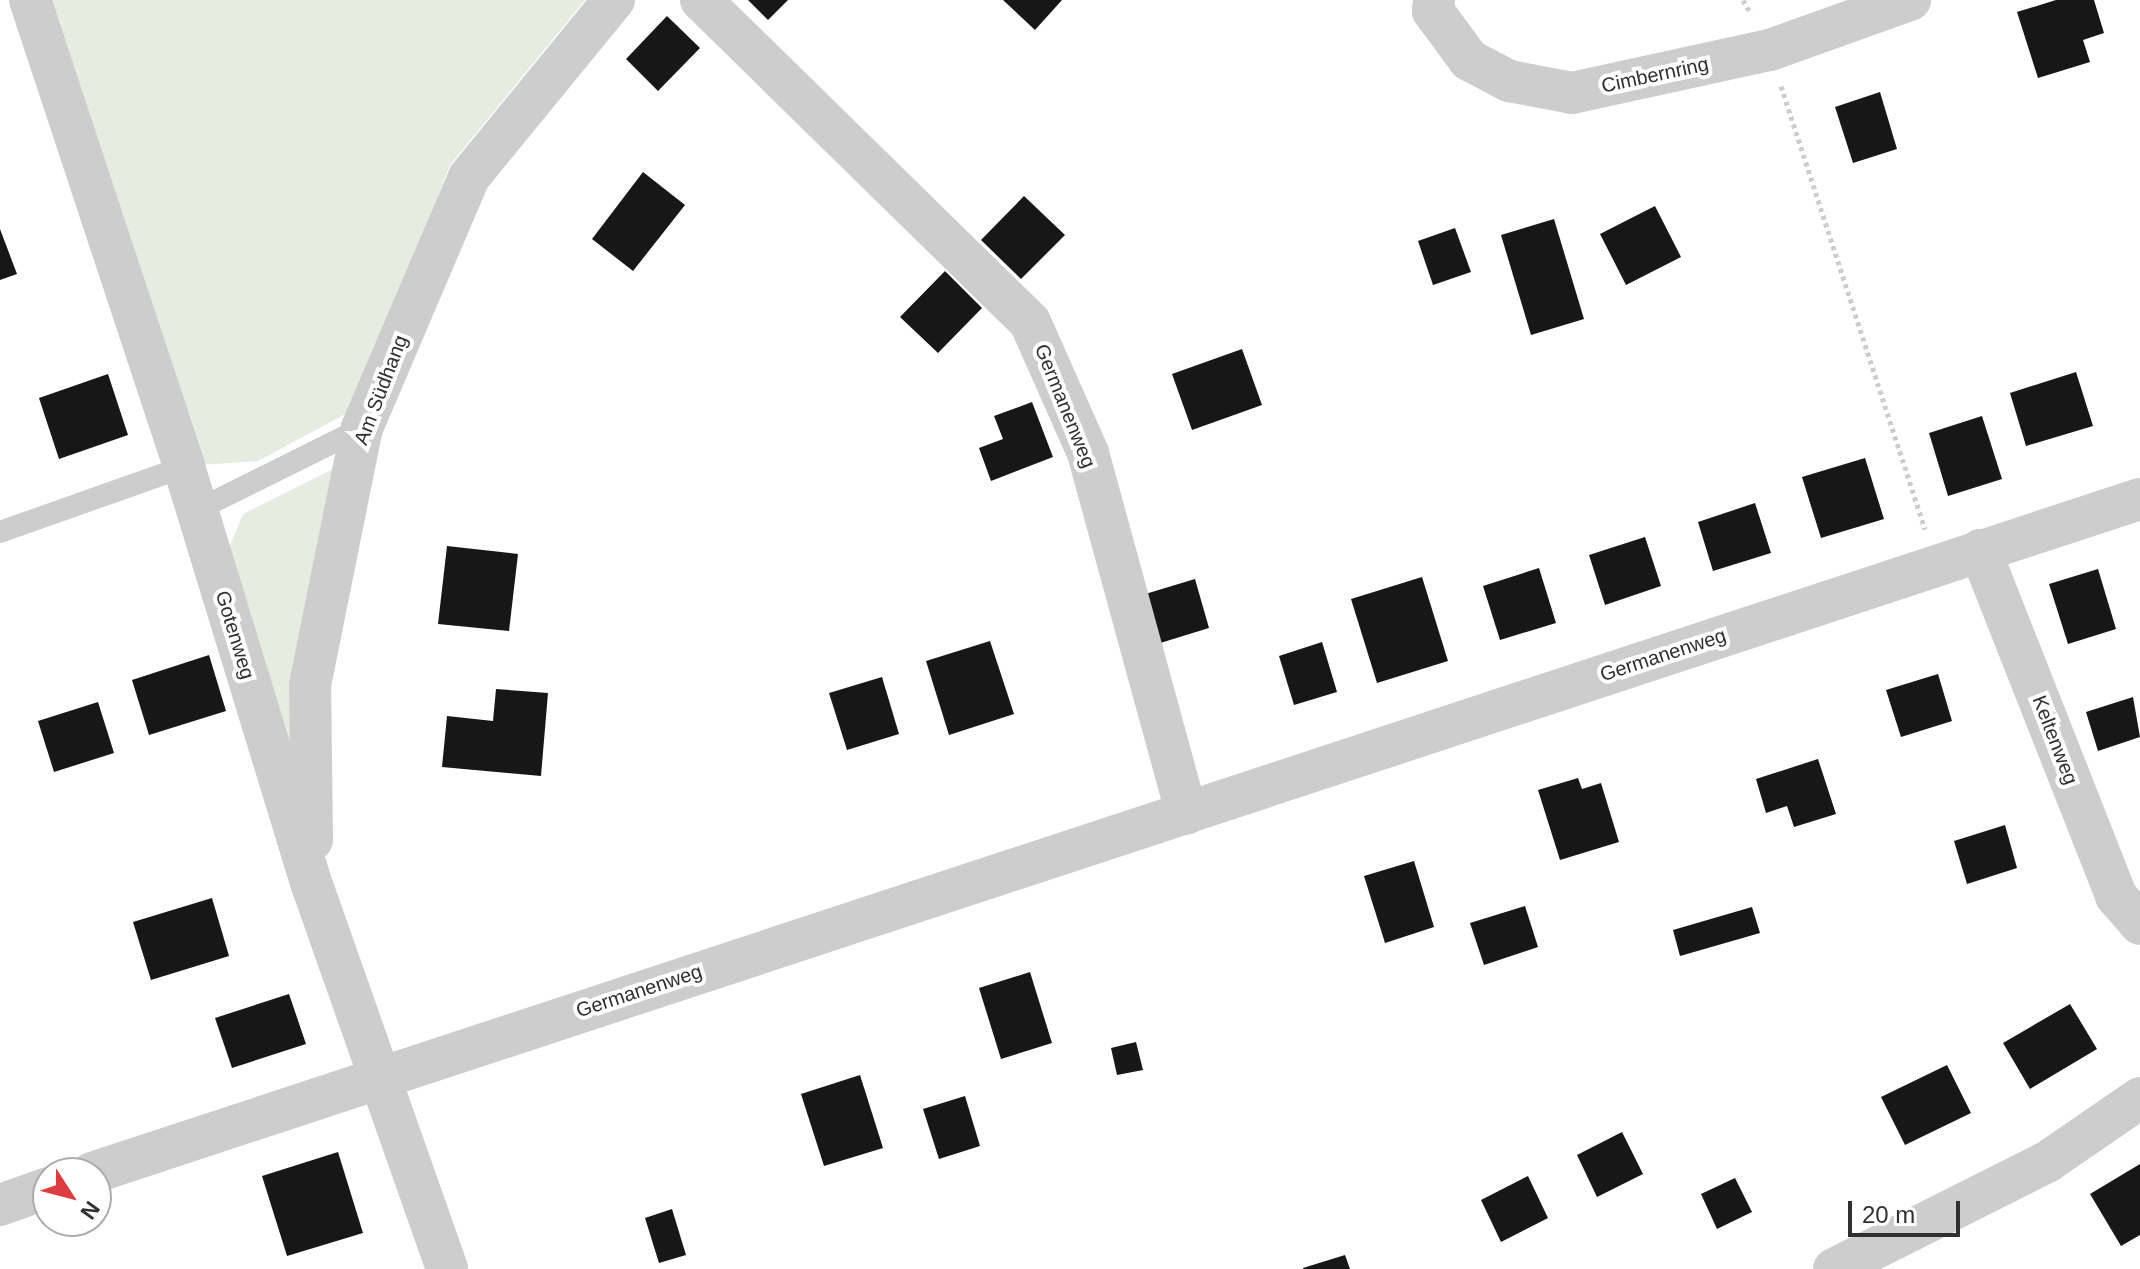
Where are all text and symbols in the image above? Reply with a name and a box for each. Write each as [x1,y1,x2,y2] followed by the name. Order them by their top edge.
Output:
[1599,52,1711,98] street label: Cimbernring
[349,332,413,448] street label: Am Südhang
[1029,341,1101,471] street label: Germanenweg
[210,588,260,682] street label: Gotenweg
[1597,623,1729,687] street label: Germanenweg
[2027,692,2083,788] street label: Keltenweg
[573,959,705,1023] street label: Germanenweg
[32,1157,112,1237] north arrow
[1852,1185,1964,1235] scale bar
[75,1196,105,1224] text: N
[1862,1201,1915,1228] text: 20 m

